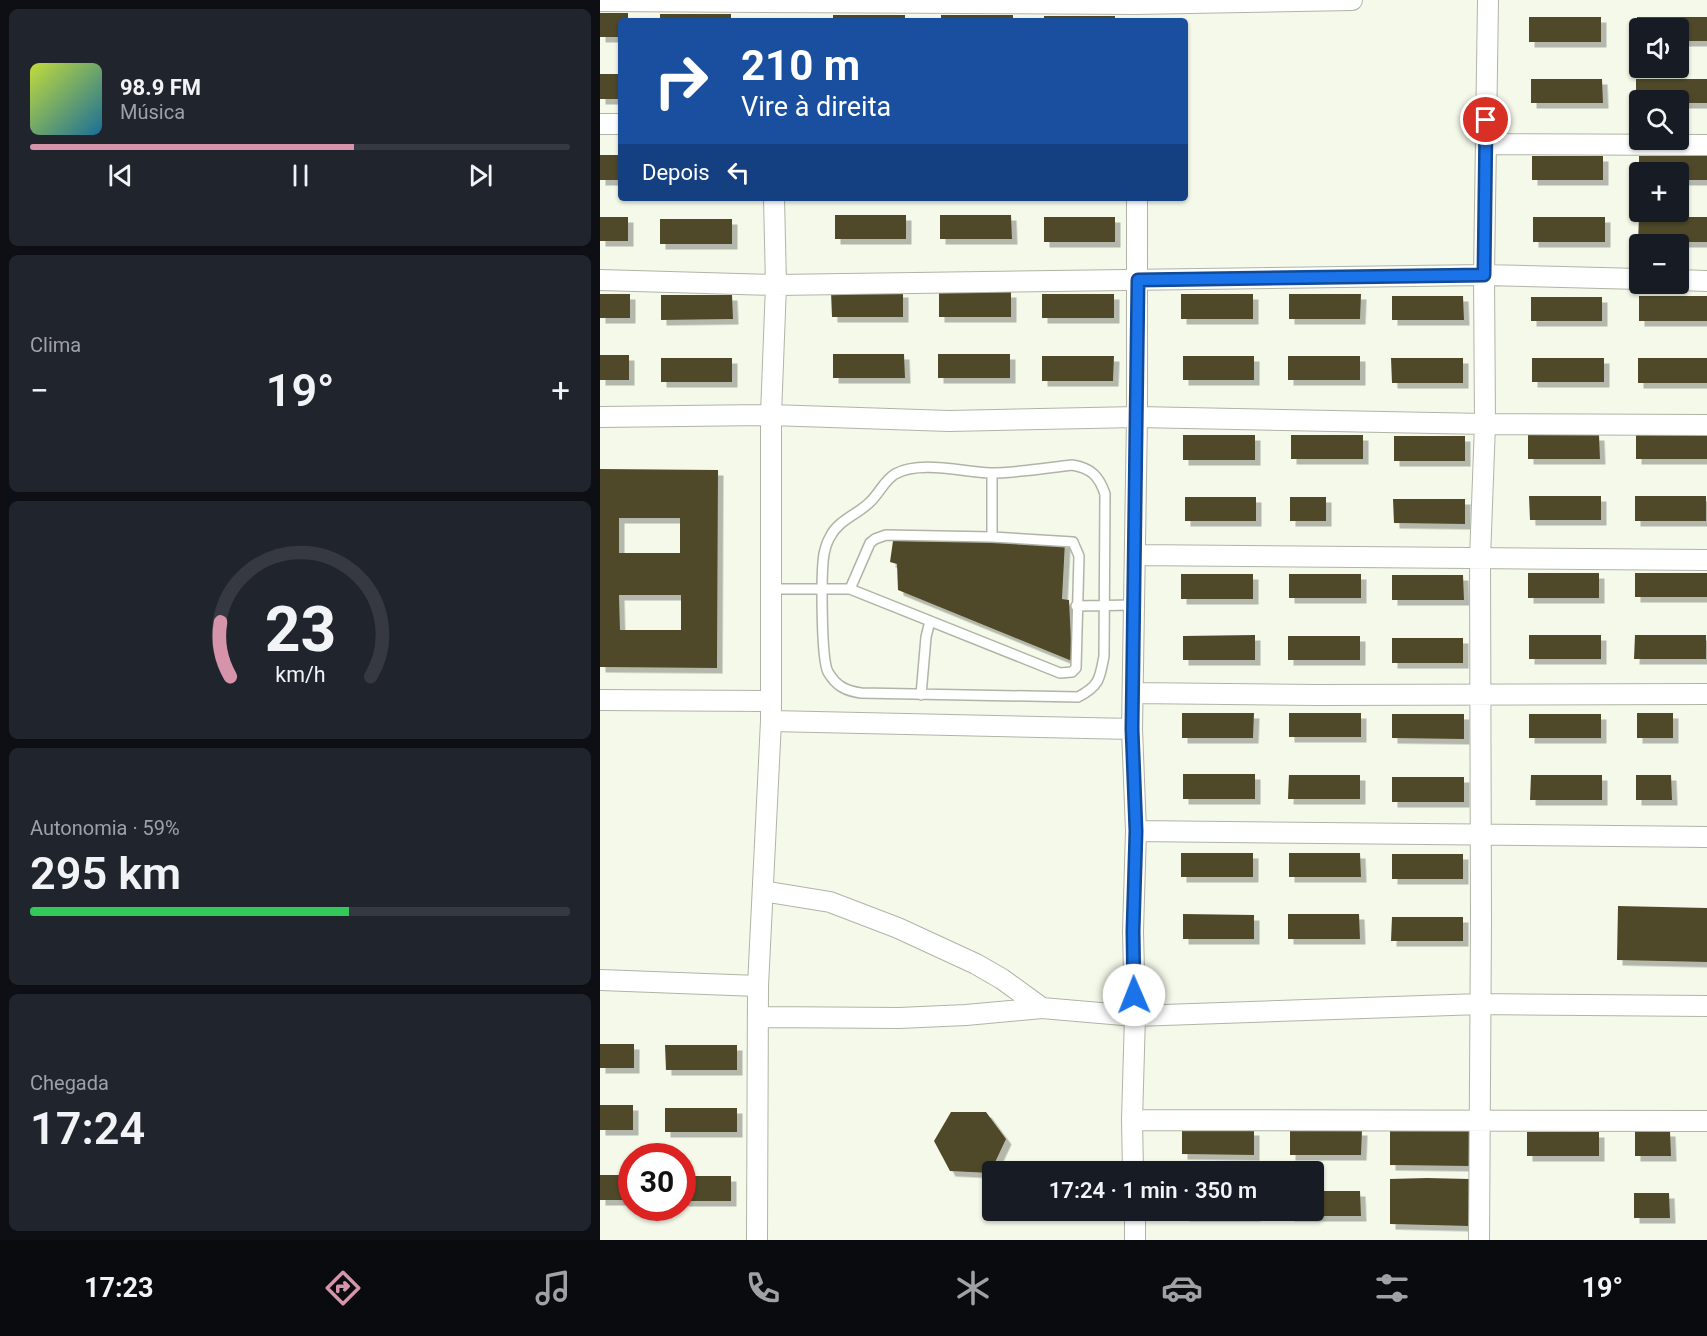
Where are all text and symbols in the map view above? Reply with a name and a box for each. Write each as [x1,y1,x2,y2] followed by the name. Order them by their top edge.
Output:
[1629,18,1689,294] map controls
[1629,18,1689,78] button: sound
[741,41,860,90] text: 210 m
[642,42,720,120] icon: right
[120,75,201,100] text: 98.9 FM
[1629,90,1689,150] button: search
[741,91,891,123] text: Vire à direita
[1460,94,1511,145] pin
[120,100,185,124] text: Música
[1469,103,1502,136] icon: arrive
[722,156,755,189] icon: left
[104,159,137,192] icon: previous
[284,159,317,192] icon: pause
[464,159,497,192] icon: next
[642,160,710,185] text: Depois
[1629,162,1689,222] button: +
[1629,234,1689,294] button: −
[30,333,81,357] text: Clima
[266,364,334,417] text: 19°
[30,371,49,410] text: −
[551,371,570,410] text: +
[264,593,336,666] text: 23
[275,662,325,687] text: km/h
[30,816,180,840] text: Autonomia · 59%
[30,847,181,900] text: 295 km
[1102,963,1166,1027] position arrow
[30,1071,109,1095] text: Chegada
[30,1102,145,1155] text: 17:24
[618,1143,696,1221] speed limit sign: 30
[1049,1178,1257,1203] text: 17:24 · 1 min · 350 m
[322,1267,364,1309] icon: directions
[532,1267,574,1309] icon: music
[742,1267,784,1309] icon: phone
[952,1267,994,1309] icon: climate
[1161,1267,1203,1309] icon: car
[1371,1267,1413,1309] icon: filters
[84,1272,154,1304] text: 17:23
[1581,1272,1623,1304] text: 19°

